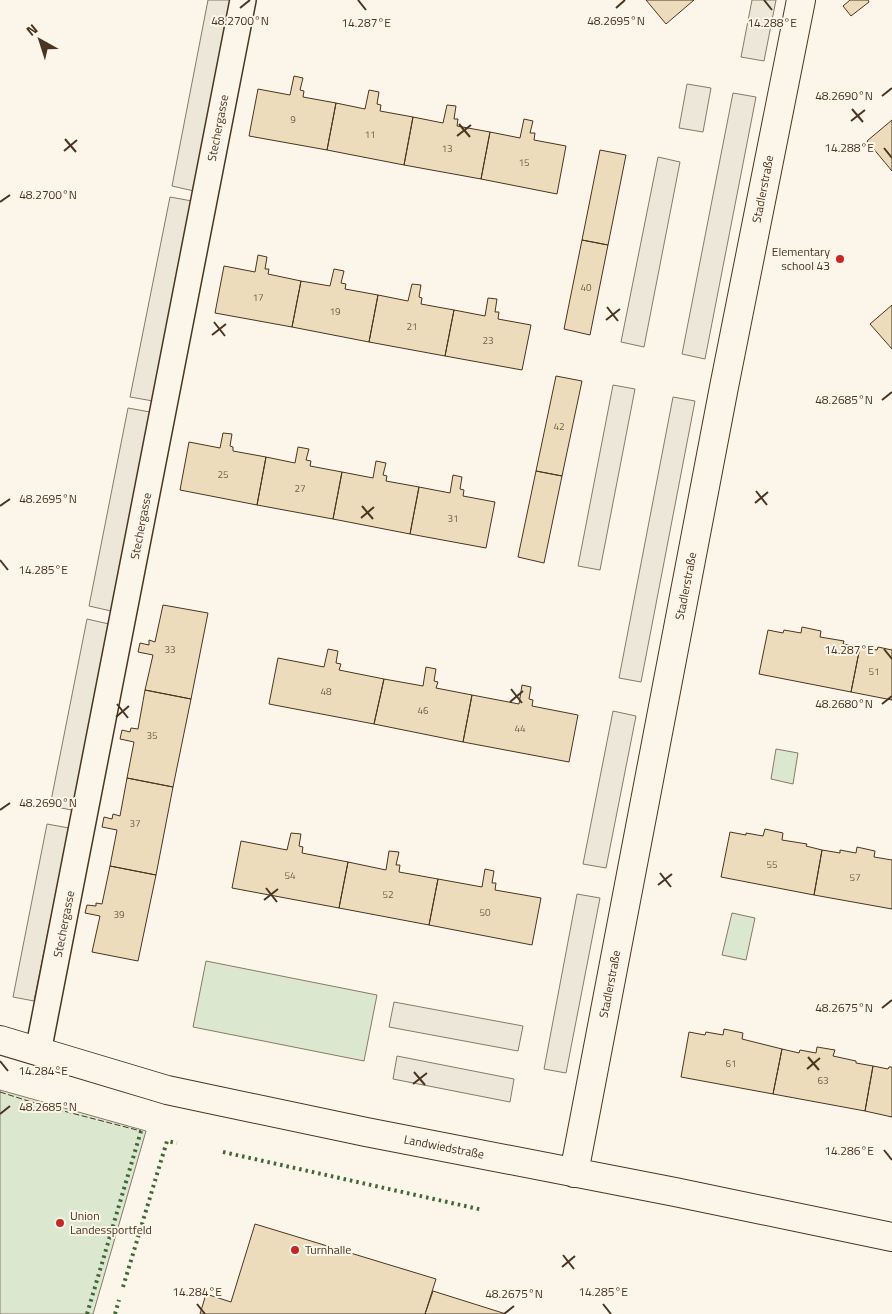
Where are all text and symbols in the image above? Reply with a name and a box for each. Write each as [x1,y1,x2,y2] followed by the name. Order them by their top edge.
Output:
[211,11,269,30] text: 48.2700°N
[587,11,645,30] text: 48.2695°N
[341,13,391,32] text: 14.287°E
[747,13,797,32] text: 14.288°E
[15,15,65,65] north arrow
[21,18,42,41] text: N
[815,86,873,105] text: 48.2690°N
[202,93,233,163] street label: Stechergasse
[290,112,296,127] house number: 9
[364,127,376,142] house number: 11
[824,138,874,157] text: 14.288°E
[441,141,453,156] house number: 13
[747,153,778,225] street label: Stadlerstraße
[518,155,530,170] house number: 15
[19,185,77,204] text: 48.2700°N
[772,242,830,275] place label: Elementary school 43
[834,253,846,265] marker: Elementary school 43
[580,280,592,295] house number: 40
[252,290,264,305] house number: 17
[329,304,341,319] house number: 19
[406,319,418,334] house number: 21
[482,333,494,348] house number: 23
[815,390,873,409] text: 48.2685°N
[553,419,565,434] house number: 42
[217,467,229,482] house number: 25
[294,481,306,496] house number: 27
[19,489,77,508] text: 48.2695°N
[125,491,156,561] street label: Stechergasse
[447,511,459,526] house number: 31
[670,550,701,622] street label: Stadlerstraße
[18,560,68,579] text: 14.285°E
[824,640,874,659] text: 14.287°E
[164,642,176,657] house number: 33
[868,664,880,679] house number: 51
[320,684,332,699] house number: 48
[815,694,873,713] text: 48.2680°N
[417,703,429,718] house number: 46
[514,721,526,736] house number: 44
[146,728,158,743] house number: 35
[19,793,77,812] text: 48.2690°N
[129,816,141,831] house number: 37
[766,857,778,872] house number: 55
[284,868,296,883] house number: 54
[849,870,861,885] house number: 57
[382,887,394,902] house number: 52
[48,889,79,959] street label: Stechergasse
[479,905,491,920] house number: 50
[113,907,125,922] house number: 39
[594,948,625,1020] street label: Stadlerstraße
[815,998,873,1017] text: 48.2675°N
[725,1056,737,1071] house number: 61
[18,1061,68,1080] text: 14.284°E
[817,1073,829,1088] house number: 63
[19,1097,77,1116] text: 48.2685°N
[402,1129,486,1164] street label: Landwiedstraße
[824,1141,874,1160] text: 14.286°E
[70,1206,152,1239] place label: Union Landessportfeld
[54,1217,66,1229] marker: Union Landessportfeld
[305,1240,351,1259] place label: Turnhalle
[289,1244,301,1256] marker: Turnhalle
[172,1282,222,1301] text: 14.284°E
[578,1282,628,1301] text: 14.285°E
[485,1284,543,1303] text: 48.2675°N

